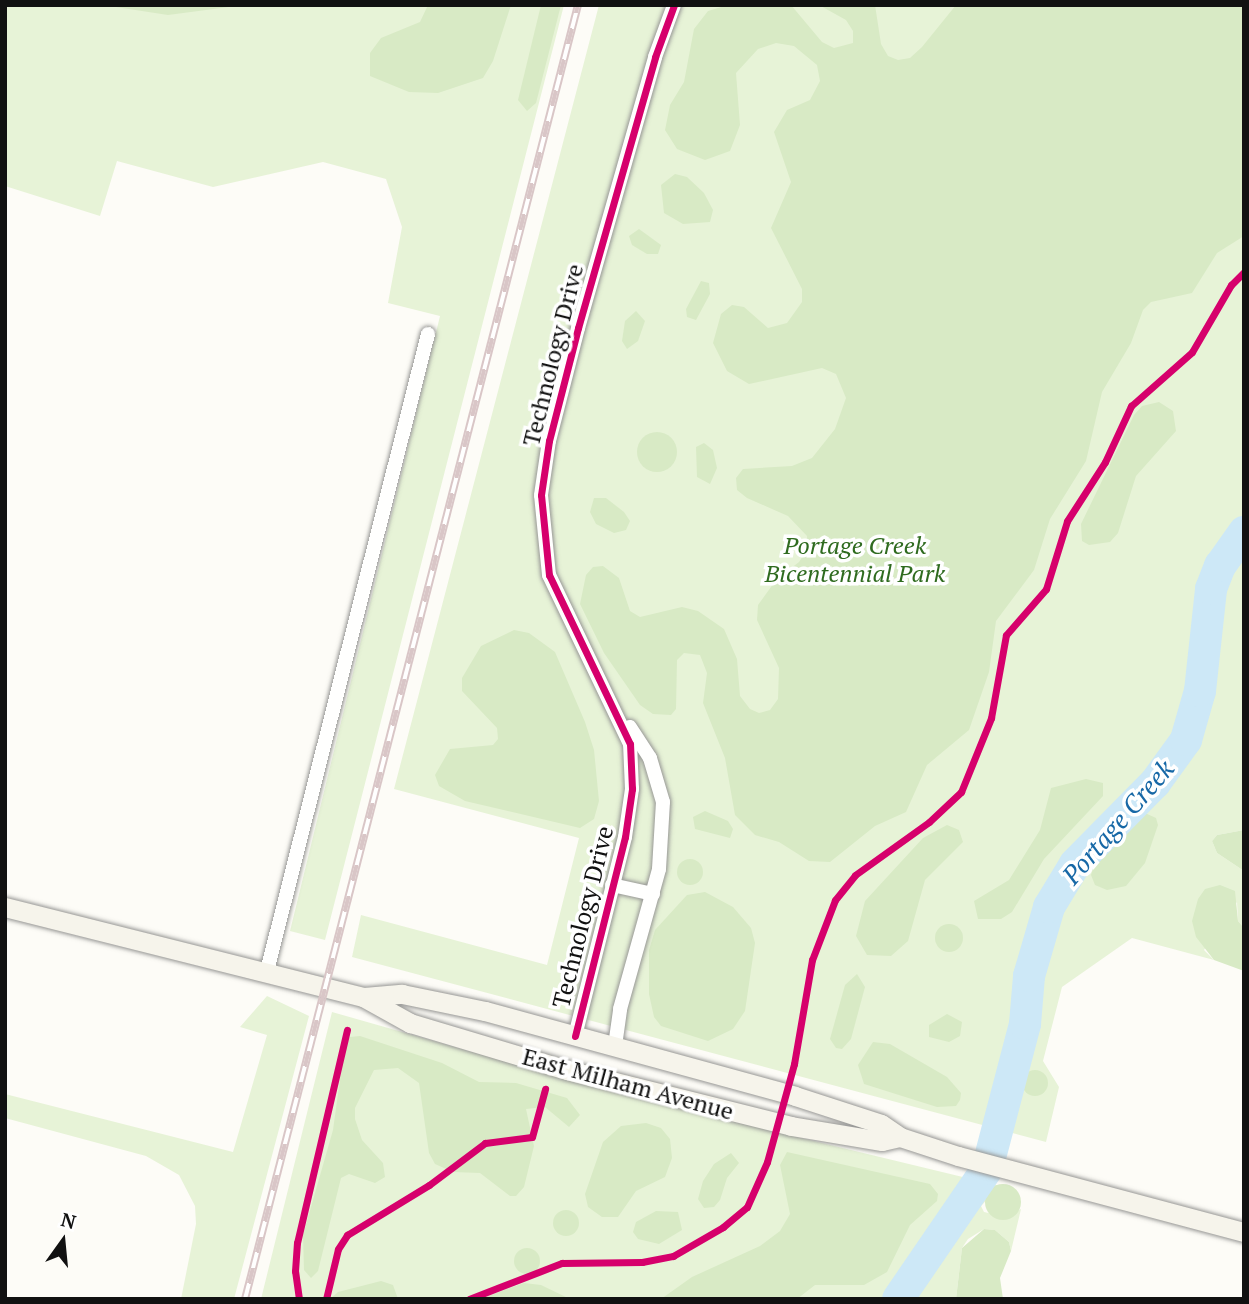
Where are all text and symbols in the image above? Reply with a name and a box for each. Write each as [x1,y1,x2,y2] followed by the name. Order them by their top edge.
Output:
[516,261,590,449] street label: Technology Drive
[765,532,945,588] park label: Portage Creek Bicentennial Park
[1056,754,1180,890] water label: Portage Creek
[546,823,620,1011] street label: Technology Drive
[519,1042,737,1126] street label: East Milham Avenue
[28,1206,98,1276] north arrow
[58,1206,79,1234] text: N

